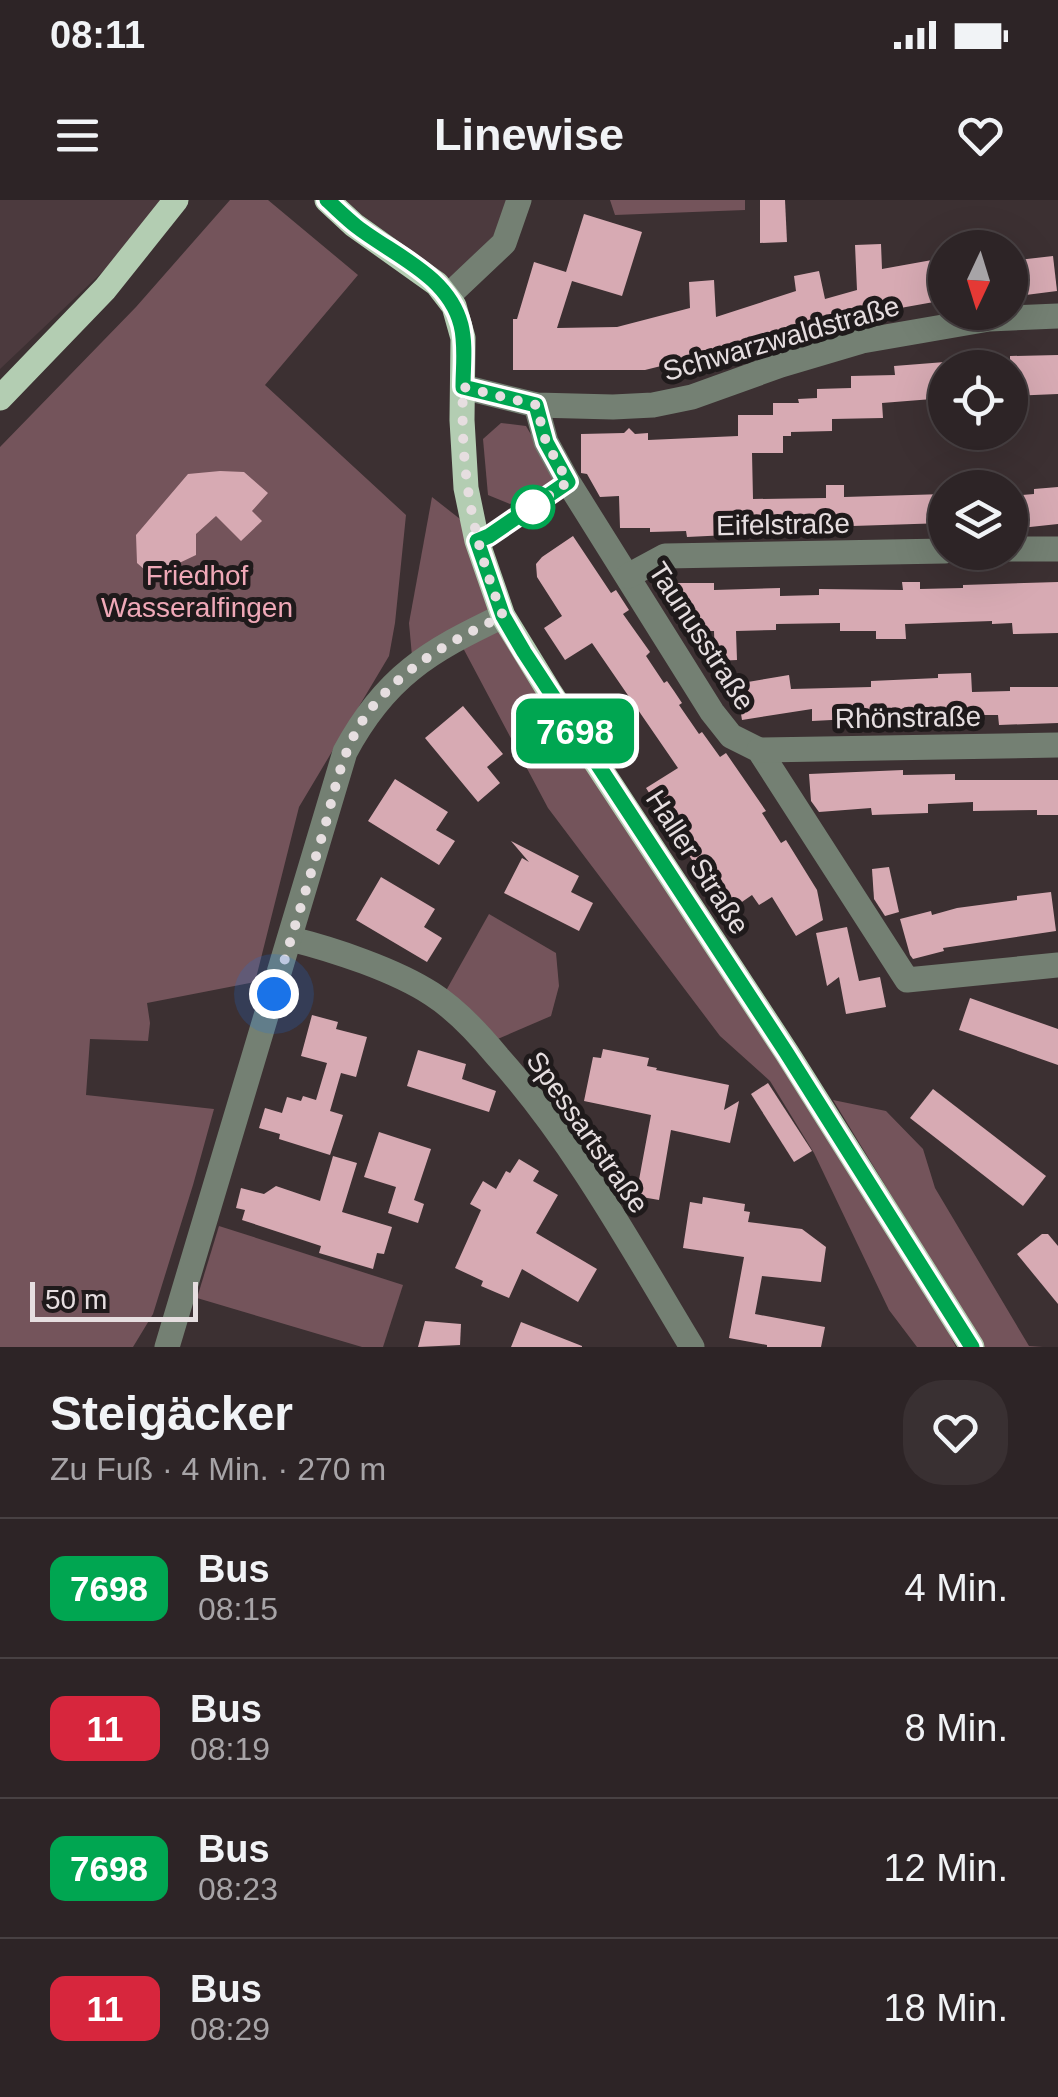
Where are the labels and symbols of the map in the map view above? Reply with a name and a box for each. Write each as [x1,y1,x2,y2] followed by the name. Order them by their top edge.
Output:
[928,230,1028,330] north arrow
[659,290,903,387] street label: Schwarzwaldstraße
[512,486,554,528] unlabelled marker
[716,508,850,541] street label: Eifelstraße
[642,557,761,716] street label: Taunusstraße
[101,560,293,623] park label: Friedhof Wasseralfingen
[505,698,645,764] line badge: 7698
[835,701,981,734] street label: Rhönstraße
[640,785,755,940] street label: Haller Straße
[249,969,299,1019] your location
[520,1046,655,1219] street label: Spessartstraße
[30,1277,198,1322] scale bar

